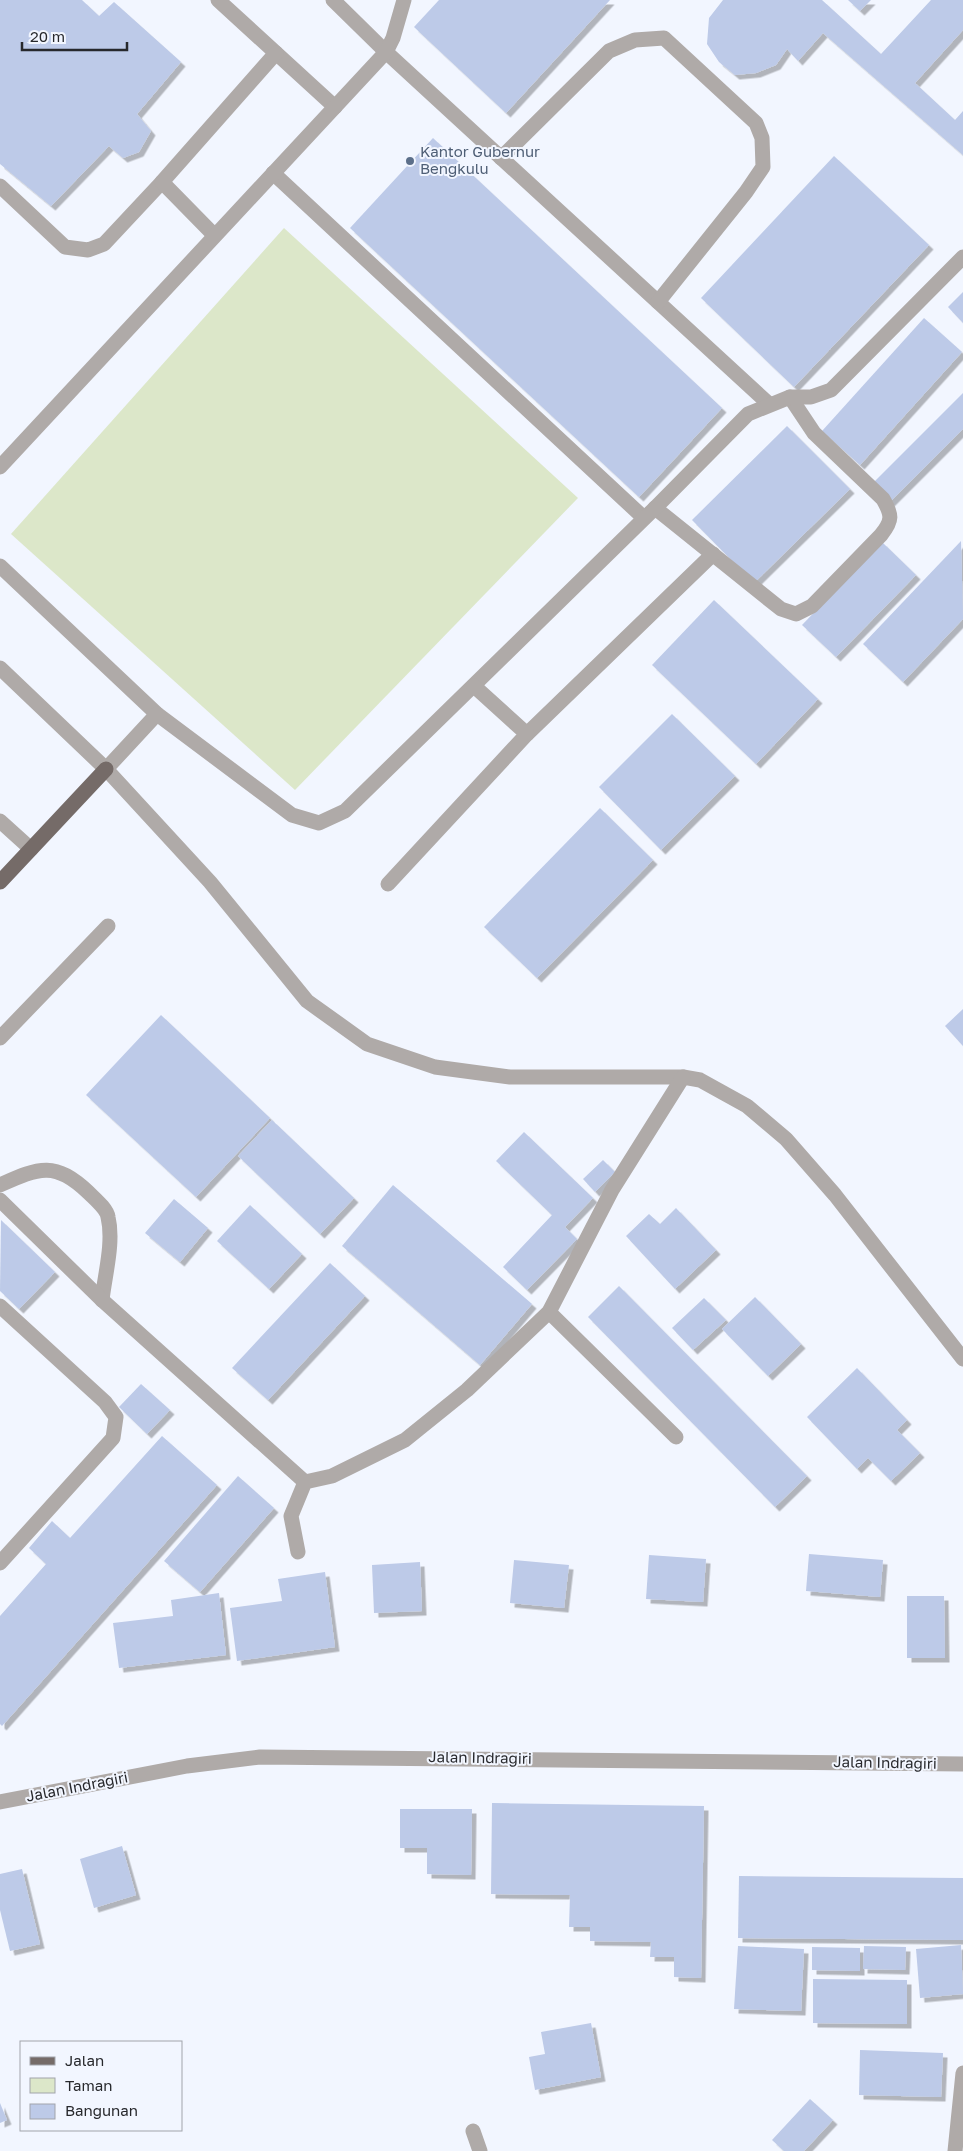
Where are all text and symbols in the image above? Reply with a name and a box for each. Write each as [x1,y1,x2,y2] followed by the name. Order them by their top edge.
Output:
[22,20,128,52] scale bar
[30,27,65,45] text: 20 m
[420,142,540,177] place label: Kantor Gubernur Bengkulu
[404,155,416,167] marker: Kantor Gubernur Bengkulu
[428,1747,532,1767] street label: Jalan Indragiri
[833,1752,937,1772] street label: Jalan Indragiri
[24,1767,129,1805] street label: Jalan Indragiri
[20,2041,182,2131] legend
[65,2051,104,2069] text: Jalan
[65,2076,112,2094] text: Taman
[65,2101,138,2119] text: Bangunan

